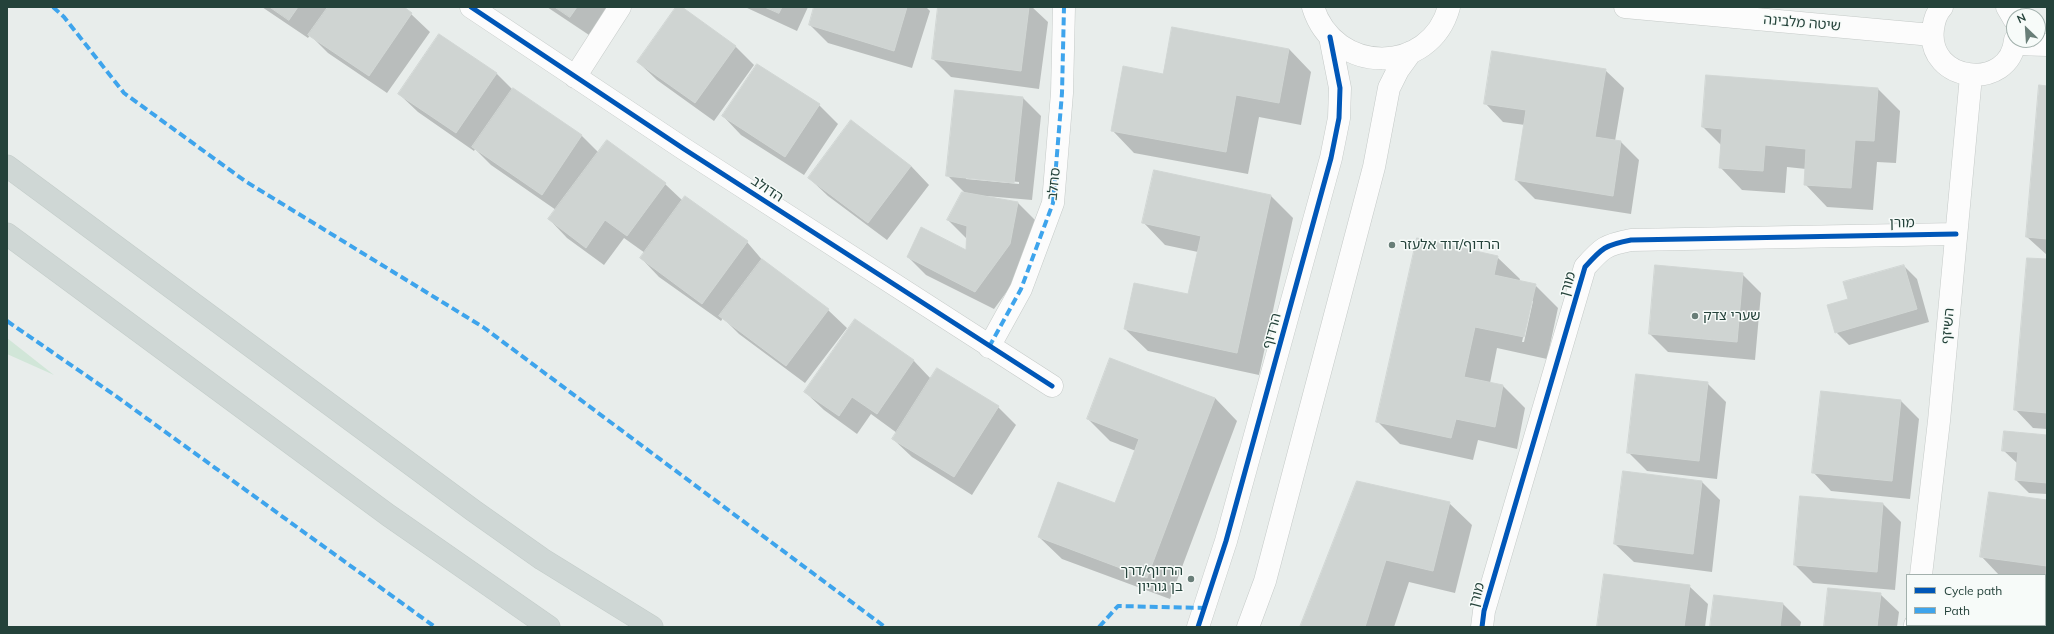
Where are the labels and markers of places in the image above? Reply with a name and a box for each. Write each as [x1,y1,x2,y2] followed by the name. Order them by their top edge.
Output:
[1400,237,1500,253] place label: הרדוף/דוד אלעזר
[1387,240,1397,250] marker: הרדוף/דוד אלעזר
[1703,308,1761,324] place label: שערי צדק
[1690,311,1700,321] marker: שערי צדק
[1121,563,1183,596] place label: הרדוף/דרך בן גוריון
[1186,574,1196,584] marker: הרדוף/דרך בן גוריון

